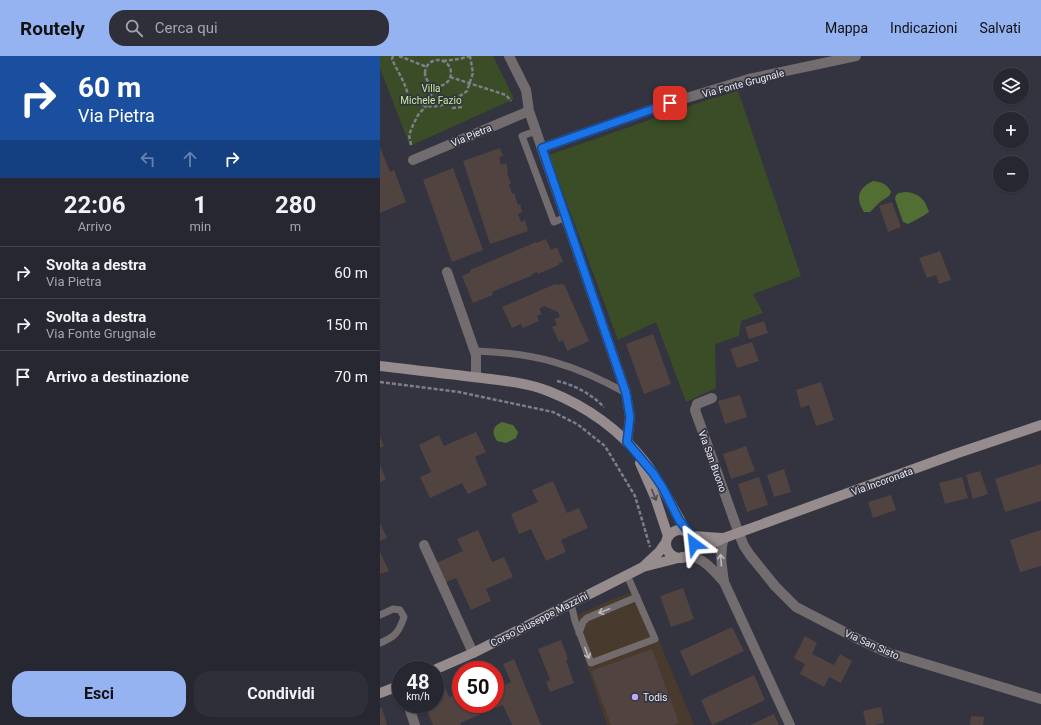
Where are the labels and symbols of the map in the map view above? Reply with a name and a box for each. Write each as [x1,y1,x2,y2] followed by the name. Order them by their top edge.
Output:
[701,67,785,100] street label: Via Fonte Grugnale
[400,83,462,106] park label: Villa Michele Fazio
[653,86,687,120] pin
[449,122,493,149] street label: Via Pietra
[696,429,729,494] street label: Via San Buono
[850,465,914,498] street label: Via Incoronata
[650,488,658,500] one-way arrow
[673,523,715,565] position arrow
[718,554,725,567] one-way arrow
[489,590,590,649] street label: Corso Giuseppe Mazzini
[598,607,610,615] one-way arrow
[843,628,901,661] street label: Via San Sisto
[584,647,591,660] one-way arrow
[452,661,504,713] speed limit sign: 50
[630,692,640,702] marker: Todis
[643,692,667,703] place label: Todis

